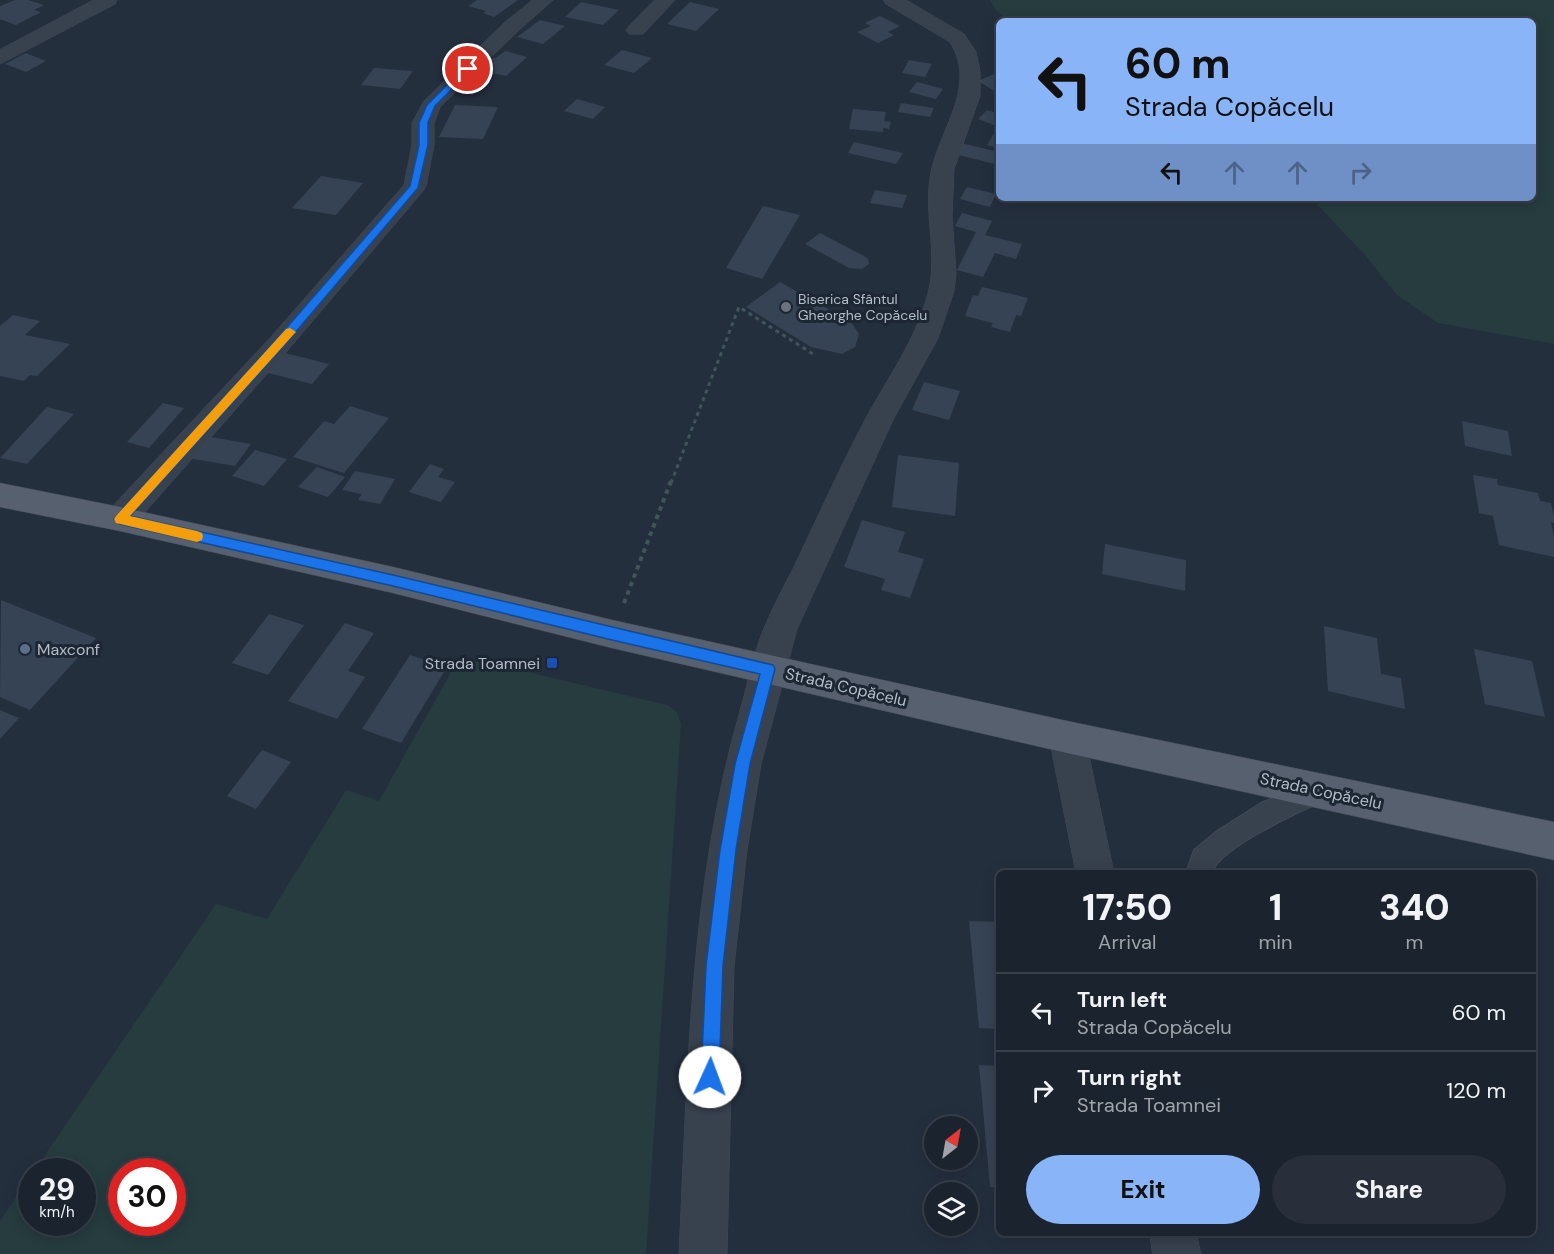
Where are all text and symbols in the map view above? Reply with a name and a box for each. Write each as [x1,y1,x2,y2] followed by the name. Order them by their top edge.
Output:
[1125,36,1231,91] text: 60 m
[1026,42,1104,120] icon: left
[442,43,493,94] pin
[451,52,484,85] icon: arrive
[1125,89,1334,124] text: Strada Copăcelu
[1155,156,1188,189] icon: left
[1218,156,1251,189] icon: ahead
[1281,156,1314,189] icon: ahead
[1344,156,1377,189] icon: right
[798,290,927,324] place label: Biserica Sfântul Gheorghe Copăcelu
[779,300,793,314] marker: Biserica Sfântul Gheorghe Copăcelu
[37,639,100,660] place label: Maxconf
[18,642,32,656] marker: Maxconf
[425,653,540,674] place label: Strada Toamnei
[545,656,559,670] marker: Strada Toamnei
[783,663,909,711] street label: Strada Copăcelu
[1258,768,1384,814] street label: Strada Copăcelu
[1082,884,1172,931] text: 17:50
[1269,884,1282,931] text: 1
[1379,884,1450,931] text: 340
[1098,929,1156,955] text: Arrival
[1258,929,1293,955] text: min
[1405,929,1423,955] text: m
[1077,985,1167,1014] text: Turn left
[1026,996,1059,1029] icon: left
[1452,998,1506,1027] text: 60 m
[1077,1014,1232,1040] text: Strada Copăcelu
[678,1045,742,1109] position arrow
[1077,1063,1182,1092] text: Turn right
[1026,1074,1059,1107] icon: right
[1446,1076,1506,1105] text: 120 m
[1077,1092,1221,1118] text: Strada Toamnei
[924,1116,978,1170] north arrow
[924,1116,978,1236] map controls
[1026,1155,1260,1224] button: Exit
[1272,1155,1506,1224] button: Share
[108,1158,186,1236] speed limit sign: 30
[39,1170,75,1209] text: 29
[924,1182,978,1236] button: layers
[39,1202,75,1222] text: km/h

